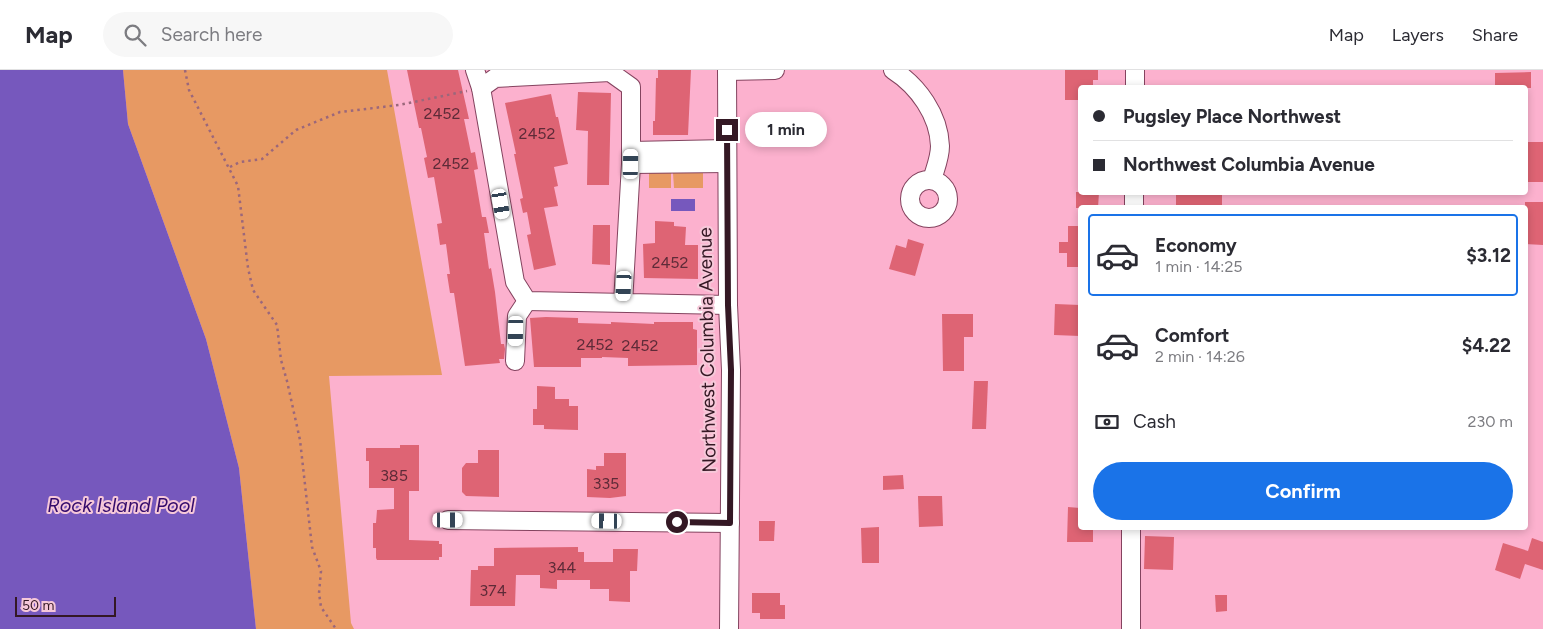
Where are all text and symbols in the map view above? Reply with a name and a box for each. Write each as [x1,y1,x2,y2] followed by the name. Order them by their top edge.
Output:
[103,12,453,57] search box
[25,20,73,49] text: Map
[121,21,149,49] icon: search
[161,23,262,46] text: Search here
[1329,24,1364,46] text: Map
[1392,24,1444,46] text: Layers
[1472,24,1518,46] text: Share
[423,104,461,123] house number: 2452
[1123,105,1341,128] text: Pugsley Place Northwest
[744,112,827,148] callout: 1 min
[716,119,738,141] route end
[767,120,805,139] text: 1 min
[518,124,556,143] house number: 2452
[623,149,638,179] car
[1123,153,1375,176] text: Northwest Columbia Avenue
[432,154,470,173] house number: 2452
[491,188,510,220] car
[693,227,721,473] street label: Northwest Columbia Avenue
[1095,233,1140,278] icon: car
[1155,234,1237,257] text: Economy
[1466,244,1511,267] text: $3.12
[651,253,689,272] house number: 2452
[1155,257,1243,276] text: 1 min · 14:25
[615,271,632,301] car
[508,316,523,346] car
[1095,323,1140,368] icon: car
[1155,324,1230,347] text: Comfort
[1462,334,1511,357] text: $4.22
[576,335,614,354] house number: 2452
[621,336,659,355] house number: 2452
[1155,347,1245,366] text: 2 min · 14:26
[1093,408,1121,436] icon: cash
[1133,410,1176,433] text: Cash
[1468,412,1513,431] text: 230 m
[1093,462,1513,520] button: Confirm
[380,466,408,485] house number: 385
[593,474,619,493] house number: 335
[47,493,195,517] water label: Rock Island Pool
[666,511,688,533] route start
[433,513,463,528] car
[591,513,622,529] car
[548,558,576,577] house number: 344
[479,581,507,600] house number: 374
[15,594,116,617] scale bar
[22,597,54,614] text: 50 m

